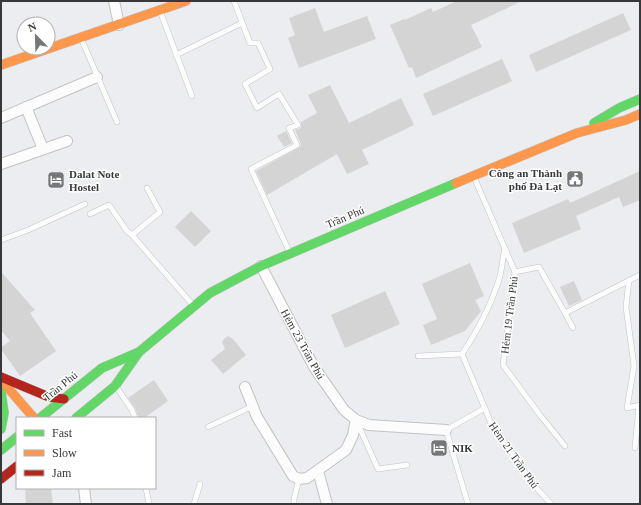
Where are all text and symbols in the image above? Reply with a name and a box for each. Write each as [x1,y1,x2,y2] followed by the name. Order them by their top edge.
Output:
[16,16,56,56] north arrow
[26,20,38,34] text: N
[489,167,562,192] place label: Công an Thành phố Đà Lạt
[69,168,120,193] place label: Dalat Note Hostel
[565,169,585,189] public building icon: Công an Thành phố Đà Lạt
[46,170,66,190] hotel icon: Dalat Note Hostel
[324,203,366,230] street label: Trần Phú
[498,275,520,354] street label: Hẻm 19 Trần Phú
[279,307,327,381] street label: Hẻm 23 Trần Phú
[41,368,80,403] street label: Trần Phú
[16,417,156,489] legend
[487,420,542,491] street label: Hẻm 21 Trần Phú
[52,426,73,440] text: Fast
[429,438,449,458] hotel icon: NIK
[452,442,473,454] place label: NIK
[52,446,77,460] text: Slow
[52,466,72,480] text: Jam

